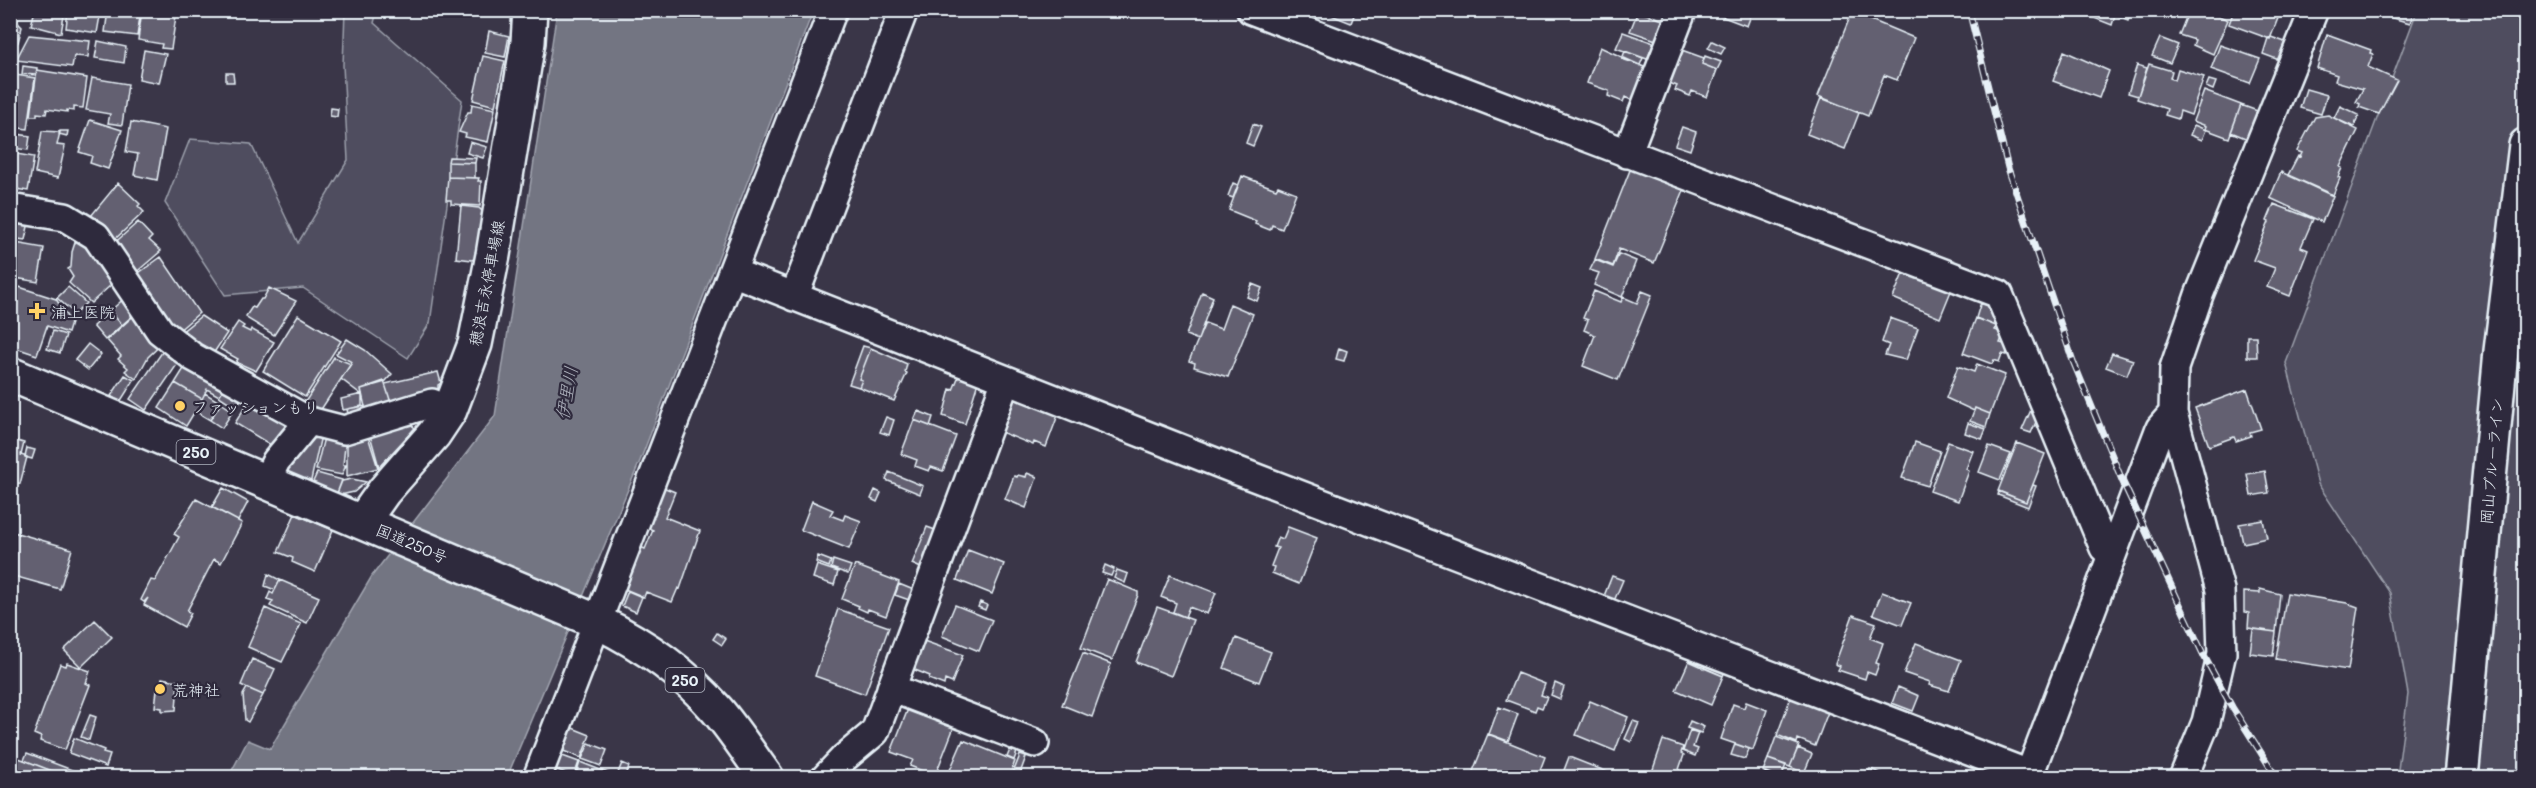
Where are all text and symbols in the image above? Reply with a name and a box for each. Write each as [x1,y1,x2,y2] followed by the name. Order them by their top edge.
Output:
[463,218,509,348] street label: 穂浪吉永停車場線
[51,301,115,322] place label: 浦上医院
[28,302,46,320] marker: 浦上医院
[549,364,583,422] water label: 伊里川
[192,396,319,417] place label: ファッションもり
[2475,397,2507,525] street label: 岡山ブルーライン
[173,399,187,413] marker: ファッションもり
[176,440,216,464] road number: 250
[373,518,451,568] street label: 国道250号
[666,668,704,692] road number: 250
[172,679,220,700] place label: 荒神社
[153,682,167,696] marker: 荒神社

